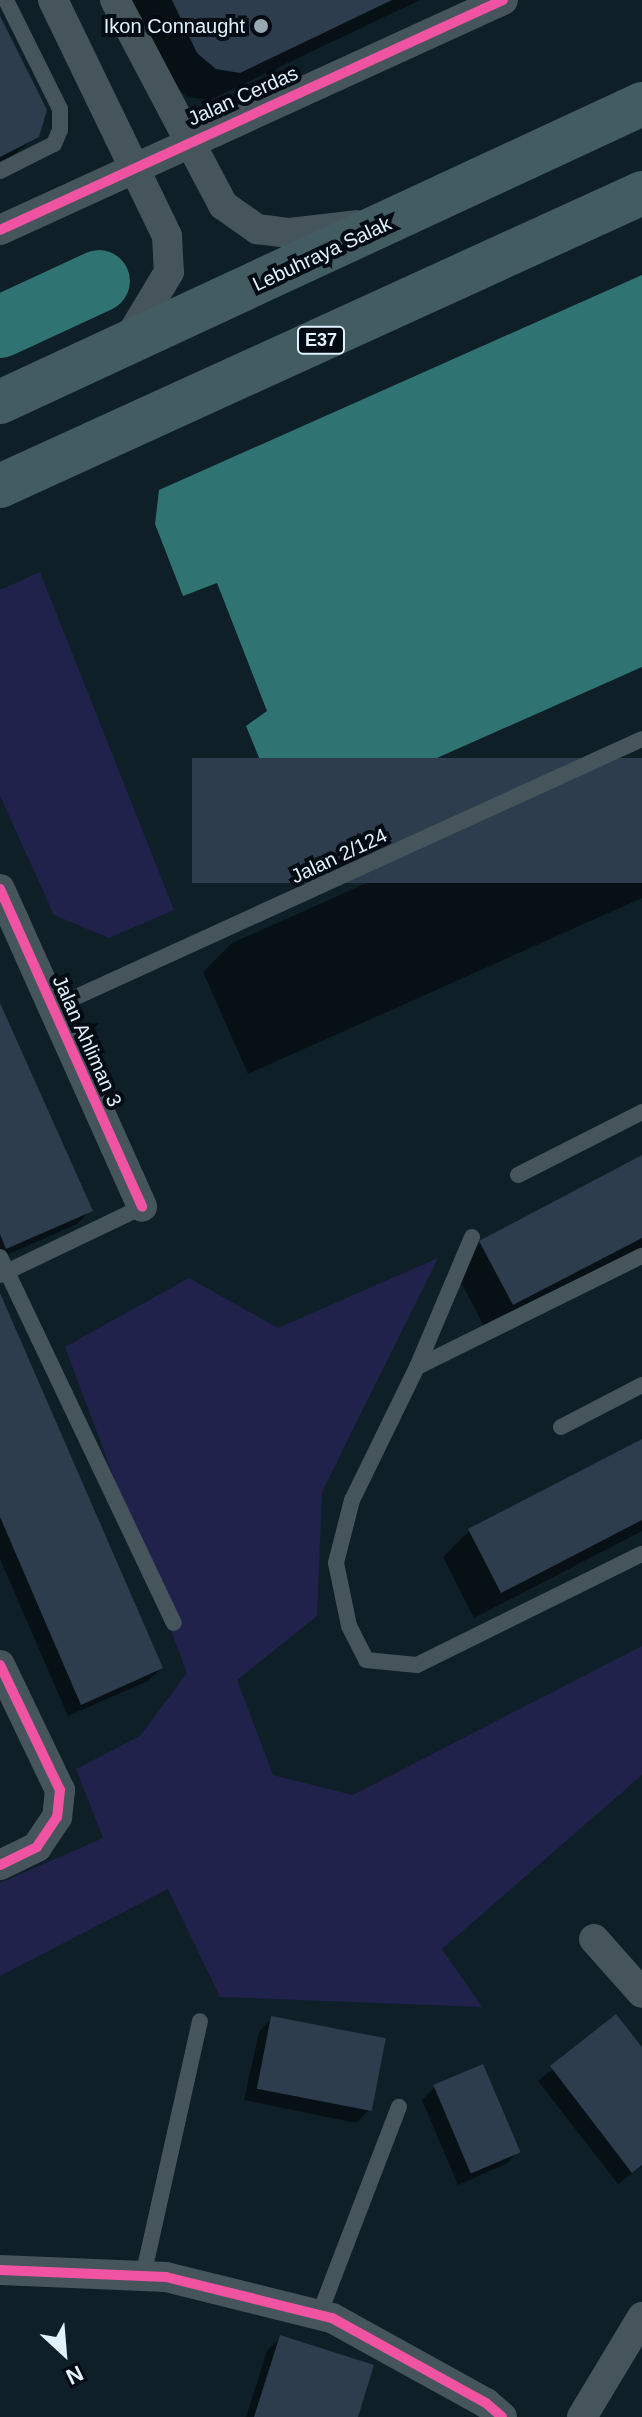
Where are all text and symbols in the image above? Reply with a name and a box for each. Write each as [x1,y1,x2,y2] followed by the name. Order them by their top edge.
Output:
[104,14,245,38] place label: Ikon Connaught
[252,17,270,35] marker: Ikon Connaught
[184,61,302,131] street label: Jalan Cerdas
[249,211,395,297] street label: Lebuhraya Salak
[295,326,347,354] road number: E37
[287,823,391,889] street label: Jalan 2/124
[47,971,127,1111] street label: Jalan Ahliman 3
[24,2313,104,2393] north arrow
[62,2360,87,2390] text: N

